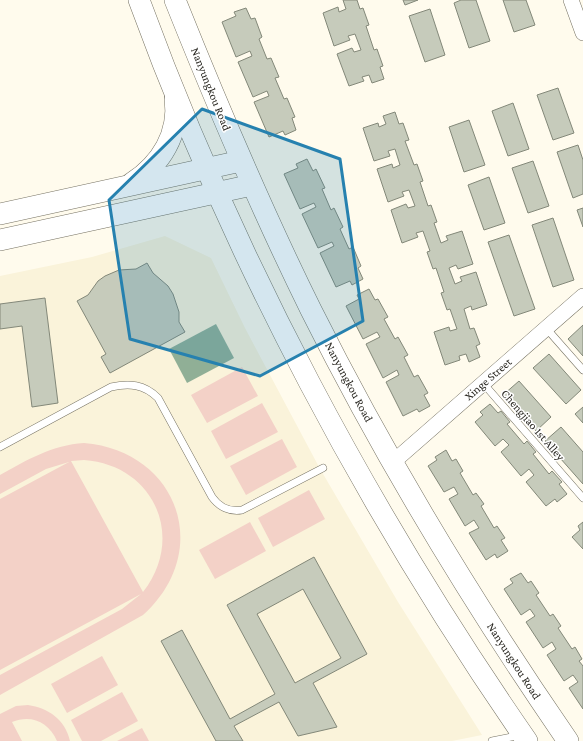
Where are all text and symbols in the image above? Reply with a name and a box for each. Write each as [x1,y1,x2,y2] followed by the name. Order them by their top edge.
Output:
[188,45,234,133] street label: Nanyungkou Road
[322,340,376,425] street label: Nanyungkou Road
[462,354,515,403] street label: Xinge Street
[498,387,568,464] street label: Chengjiao 1st Alley
[484,620,544,702] street label: Nanyungkou Road

